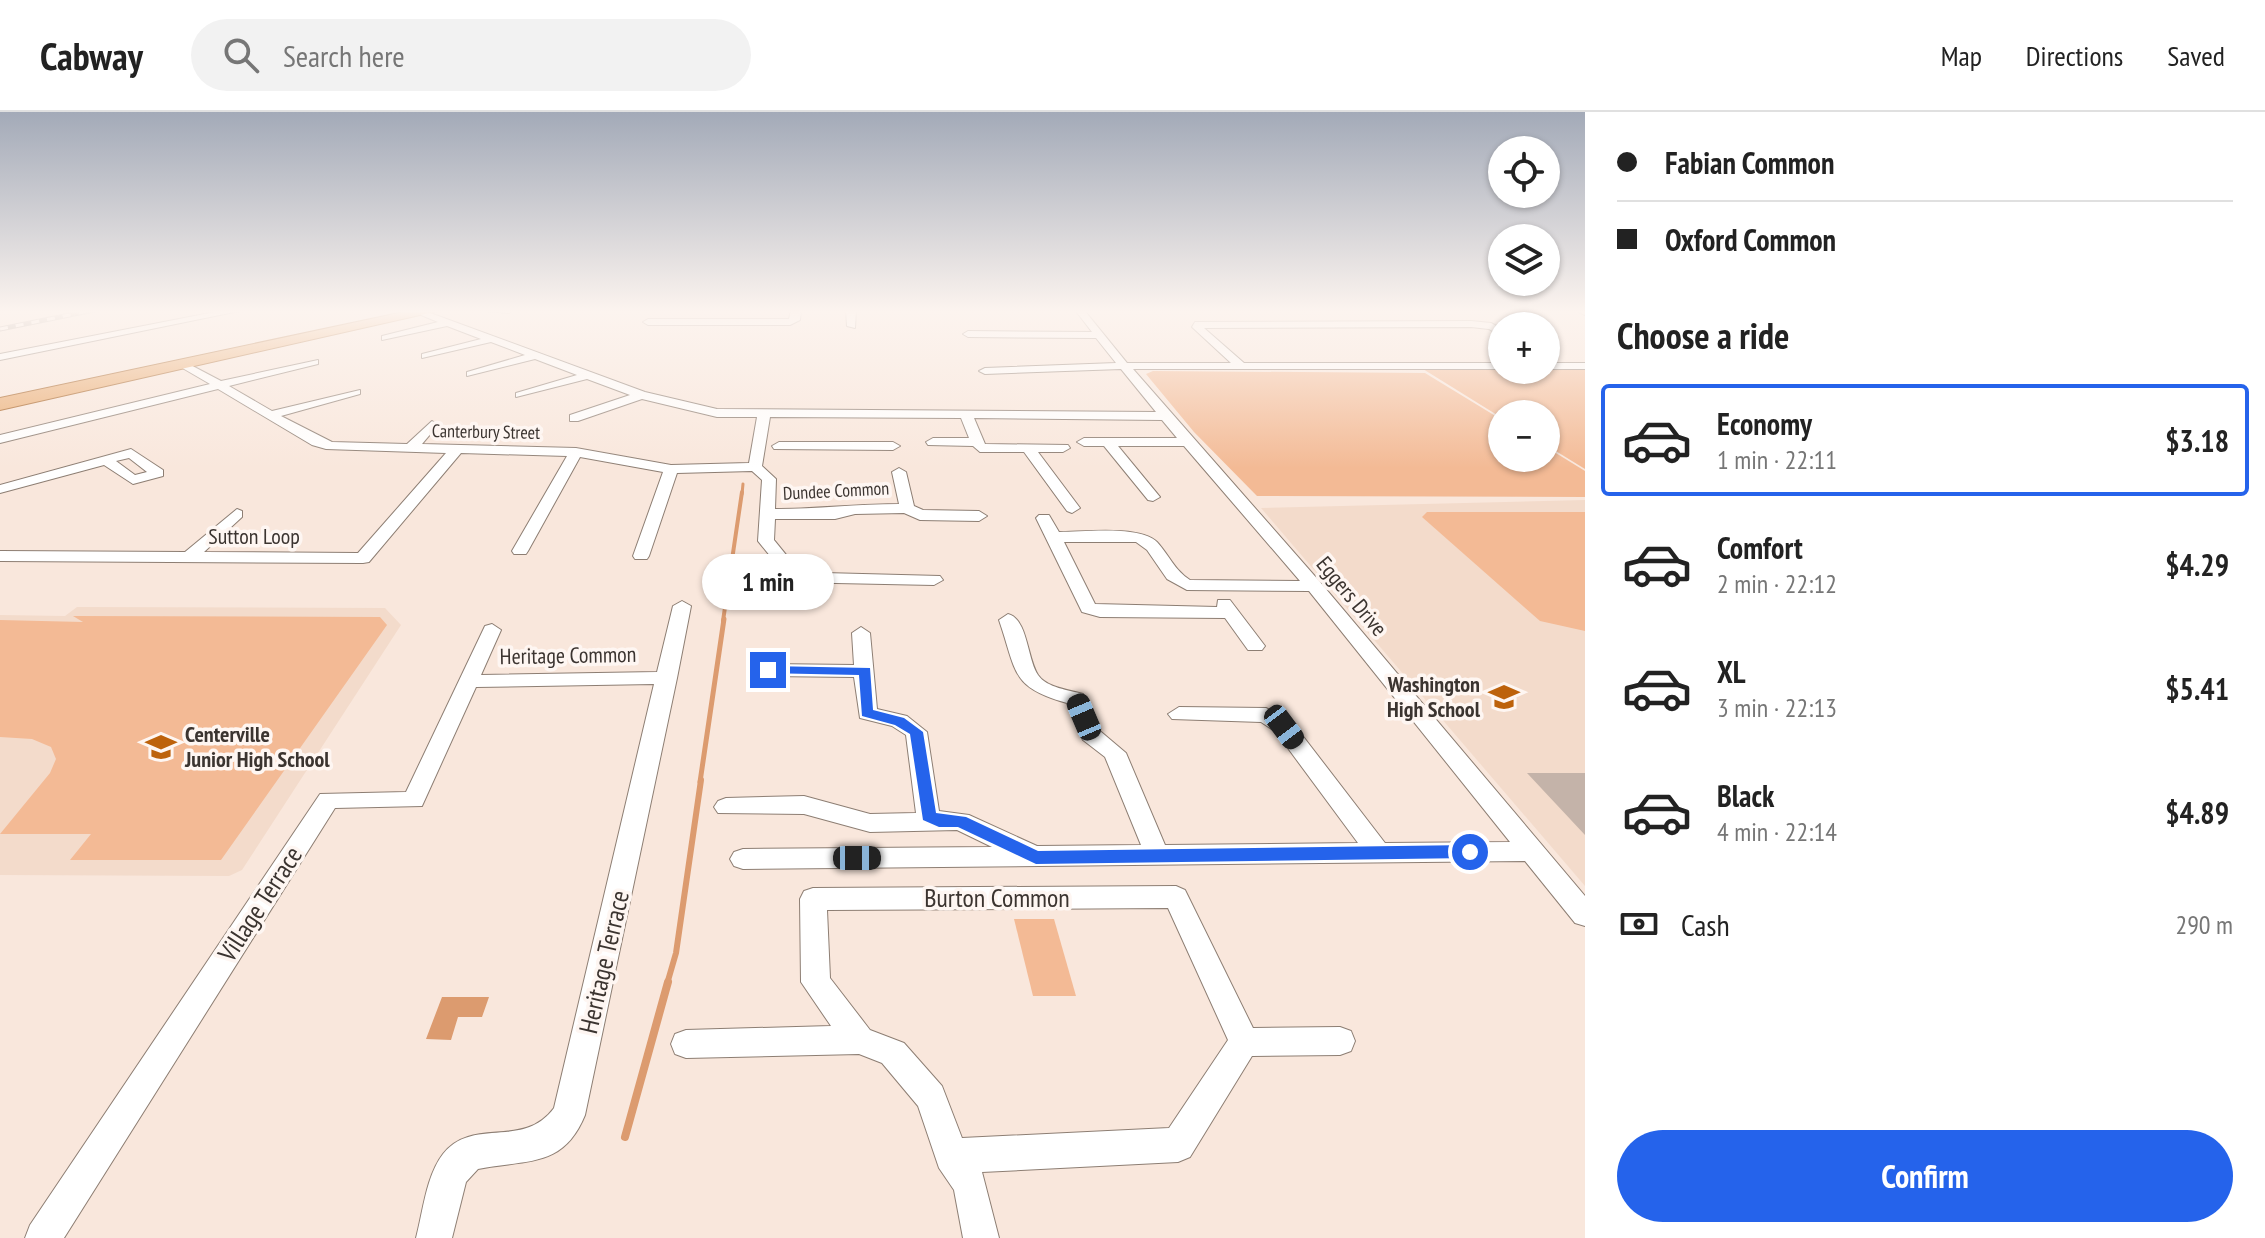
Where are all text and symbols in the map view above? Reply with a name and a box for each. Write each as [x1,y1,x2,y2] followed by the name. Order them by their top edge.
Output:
[191,19,751,91] search box
[40,31,143,80] text: Cabway
[219,33,263,77] icon: search
[283,36,405,75] text: Search here
[1941,37,1982,74] text: Map
[2026,37,2123,74] text: Directions
[2167,37,2225,74] text: Saved
[1488,136,1560,472] map controls
[1488,136,1560,208] button: locate
[1665,143,1834,182] text: Fabian Common
[1665,220,1836,259] text: Oxford Common
[1488,224,1560,296] button: layers
[1488,312,1560,384] button: +
[1617,312,1789,359] text: Choose a ride
[1488,400,1560,472] button: −
[1621,404,1693,476] icon: car
[1717,404,1812,443] text: Economy
[432,419,540,444] street label: Canterbury Street
[2165,421,2229,460] text: $3.18
[1717,443,1837,476] text: 1 min · 22:11
[782,476,890,505] street label: Dundee Common
[208,522,300,550] street label: Sutton Loop
[1621,528,1693,600] icon: car
[1717,528,1803,567] text: Comfort
[2165,545,2229,584] text: $4.29
[1311,550,1393,642] street label: Eggers Drive
[702,554,834,610] callout: 1 min
[742,565,794,598] text: 1 min
[1717,567,1837,600] text: 2 min · 22:12
[499,640,637,670] street label: Heritage Common
[750,652,786,688] route end
[1621,652,1693,724] icon: car
[1717,652,1746,691] text: XL
[2165,669,2229,708] text: $5.41
[1387,670,1481,723] place label: Washington High School
[1487,680,1521,714] school or university icon: Washington High School
[1064,690,1104,744] car
[1717,691,1837,724] text: 3 min · 22:13
[1260,701,1308,753] car
[184,720,330,773] place label: Centerville Junior High School
[144,730,178,764] school or university icon: Centerville Junior High School
[1621,776,1693,848] icon: car
[1717,776,1774,815] text: Black
[2165,793,2229,832] text: $4.89
[1717,815,1837,848] text: 4 min · 22:14
[1452,834,1488,870] route start
[210,840,309,968] street label: Village Terrace
[833,846,881,870] car
[924,881,1070,914] street label: Burton Common
[571,887,636,1037] street label: Heritage Terrace
[1617,902,1661,946] icon: cash
[1681,905,1730,944] text: Cash
[2175,908,2233,941] text: 290 m
[1617,1130,2233,1222] button: Confirm

